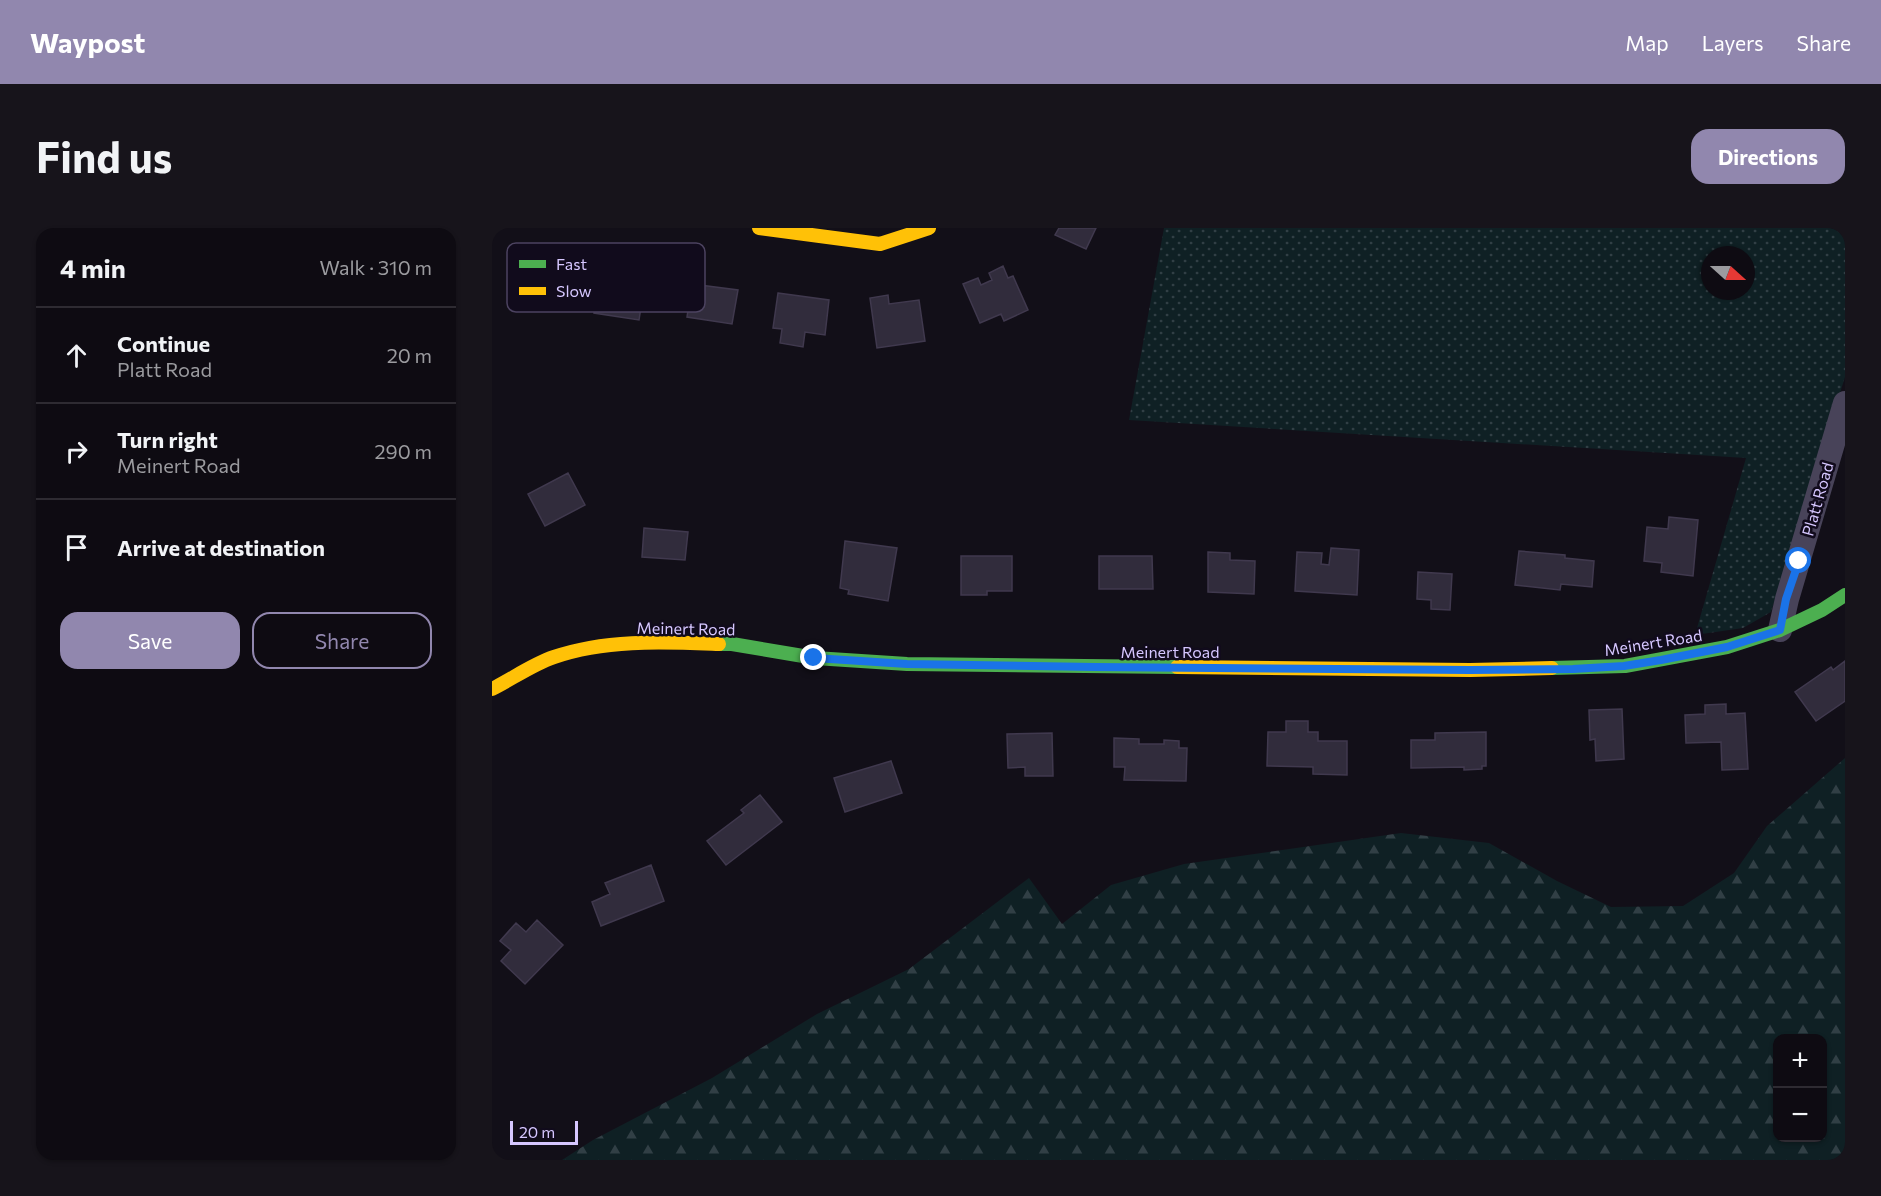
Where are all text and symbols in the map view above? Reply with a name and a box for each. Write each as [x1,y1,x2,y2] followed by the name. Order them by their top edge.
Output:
[30,25,145,59] text: Waypost
[1625,30,1669,55] text: Map
[1702,30,1764,55] text: Layers
[1797,30,1851,55] text: Share
[1691,129,1845,184] button: Directions
[36,130,172,182] text: Find us
[507,243,705,312] legend
[1701,246,1755,300] north arrow
[60,252,126,283] text: 4 min
[556,254,587,273] text: Fast
[320,255,432,279] text: Walk · 310 m
[556,281,592,300] text: Slow
[117,330,210,357] text: Continue
[60,339,93,372] icon: ahead
[387,343,432,367] text: 20 m
[117,357,212,381] text: Platt Road
[117,426,218,453] text: Turn right
[60,435,93,468] icon: right
[374,439,432,463] text: 290 m
[117,453,241,477] text: Meinert Road
[1797,460,1837,538] street label: Platt Road
[60,531,93,564] icon: arrive
[117,534,325,561] text: Arrive at destination
[1785,547,1811,573] route start
[60,612,240,669] button: Save
[252,612,432,669] button: Share
[636,618,736,638] street label: Meinert Road
[1603,625,1703,659] street label: Meinert Road
[1121,642,1219,661] street label: Meinert Road
[800,644,826,670] route end
[1773,1034,1827,1142] map controls
[1773,1034,1827,1088] button: +
[1773,1088,1827,1142] button: −
[510,1118,578,1146] scale bar
[519,1122,555,1141] text: 20 m

